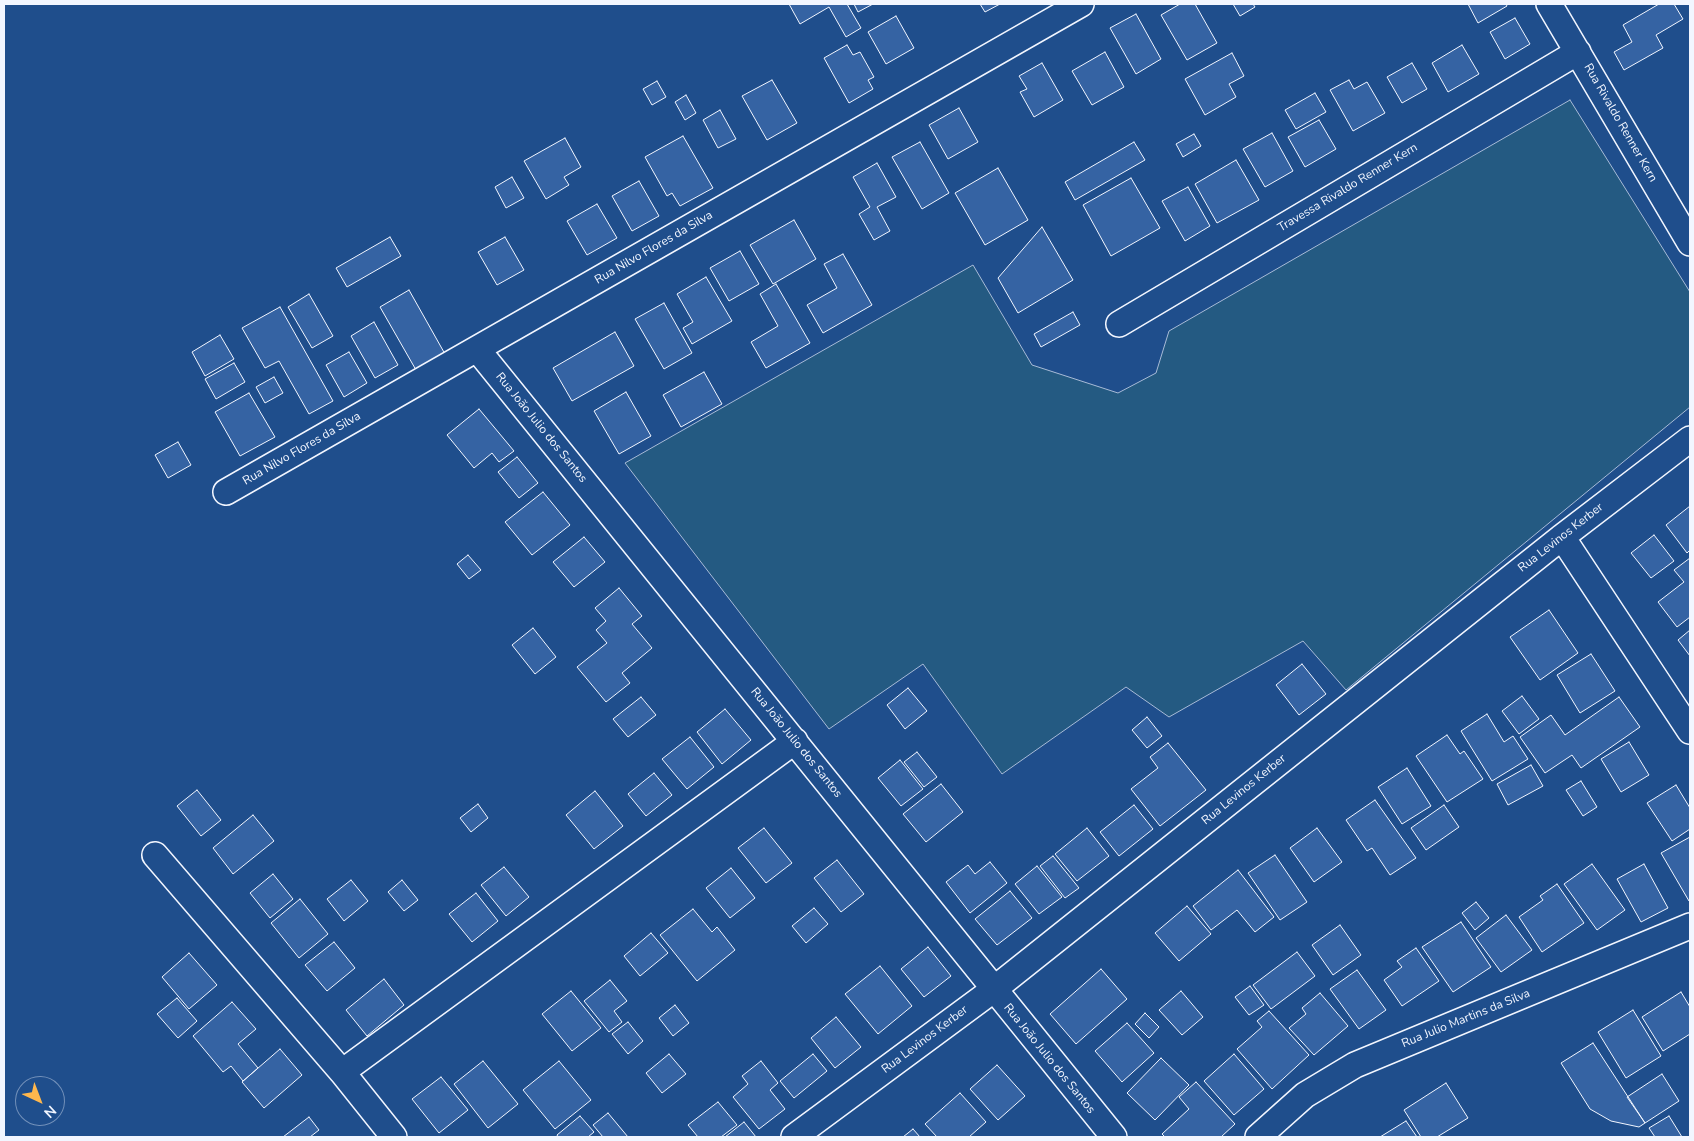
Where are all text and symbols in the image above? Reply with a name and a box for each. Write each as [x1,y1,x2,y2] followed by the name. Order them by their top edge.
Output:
[1580,61,1660,185] street label: Rua Rivaldo Renner Kern
[1276,141,1420,235] street label: Travessa Rivaldo Renner Kern
[592,208,716,288] street label: Rua Nilvo Flores da Silva
[492,370,590,486] street label: Rua João Julio dos Santos
[240,409,364,489] street label: Rua Nilvo Flores da Silva
[1516,500,1606,576] street label: Rua Levinos Kerber
[747,685,845,801] street label: Rua João Julio dos Santos
[1199,752,1289,828] street label: Rua Levinos Kerber
[1400,987,1532,1051] street label: Rua Julio Martins da Silva
[1000,1001,1098,1117] street label: Rua João Julio dos Santos
[879,1003,971,1077] street label: Rua Levinos Kerber
[15,1076,65,1126] north arrow
[40,1101,60,1122] text: N

